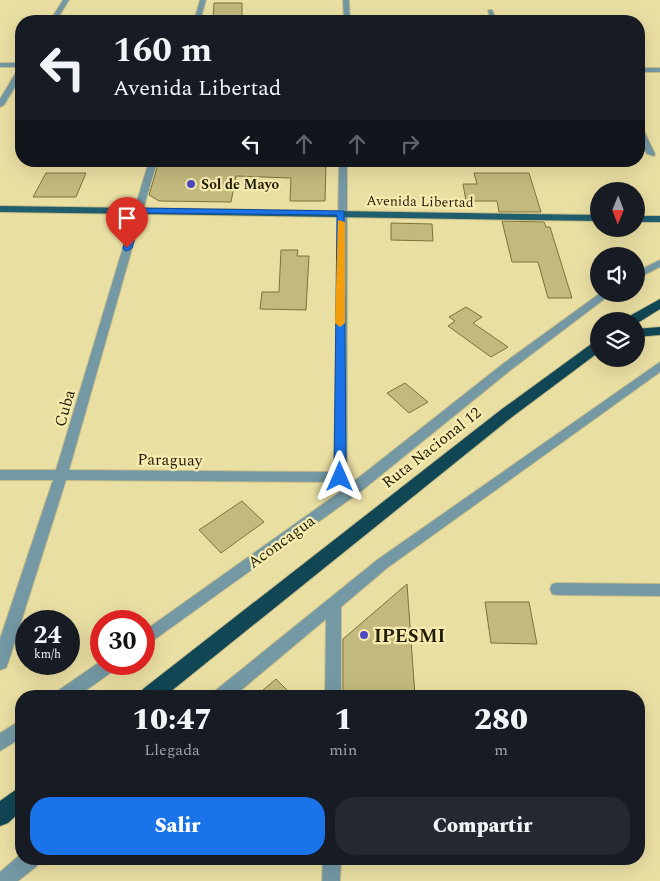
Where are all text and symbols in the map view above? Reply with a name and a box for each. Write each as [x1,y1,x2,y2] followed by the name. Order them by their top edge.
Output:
[113,24,212,77] text: 160 m
[30,35,95,100] icon: left
[113,72,281,105] text: Avenida Libertad
[237,130,265,158] icon: left
[290,130,318,158] icon: ahead
[343,130,371,158] icon: ahead
[396,130,424,158] icon: right
[201,174,279,195] place label: Sol de Mayo
[185,178,197,190] marker: Sol de Mayo
[590,182,645,238] north arrow
[590,182,645,367] map controls
[366,190,474,213] street label: Avenida Libertad
[106,197,148,248] pin
[113,204,141,232] icon: arrive
[590,247,645,302] button: sound
[590,312,645,367] button: layers
[48,387,82,430] street label: Cuba
[377,401,486,494] street label: Ruta Nacional 12
[137,447,204,473] street label: Paraguay
[313,450,365,502] position arrow
[243,509,320,575] street label: Aconcagua
[90,610,155,675] speed limit sign: 30
[33,617,62,655] text: 24
[374,622,445,651] place label: IPESMI
[358,629,370,641] marker: IPESMI
[34,645,61,664] text: km/h
[132,697,212,743] text: 10:47
[334,697,352,743] text: 1
[474,697,528,743] text: 280
[144,738,200,762] text: Llegada
[329,738,357,762] text: min
[494,738,508,762] text: m
[30,797,325,855] button: Salir
[335,797,630,855] button: Compartir

